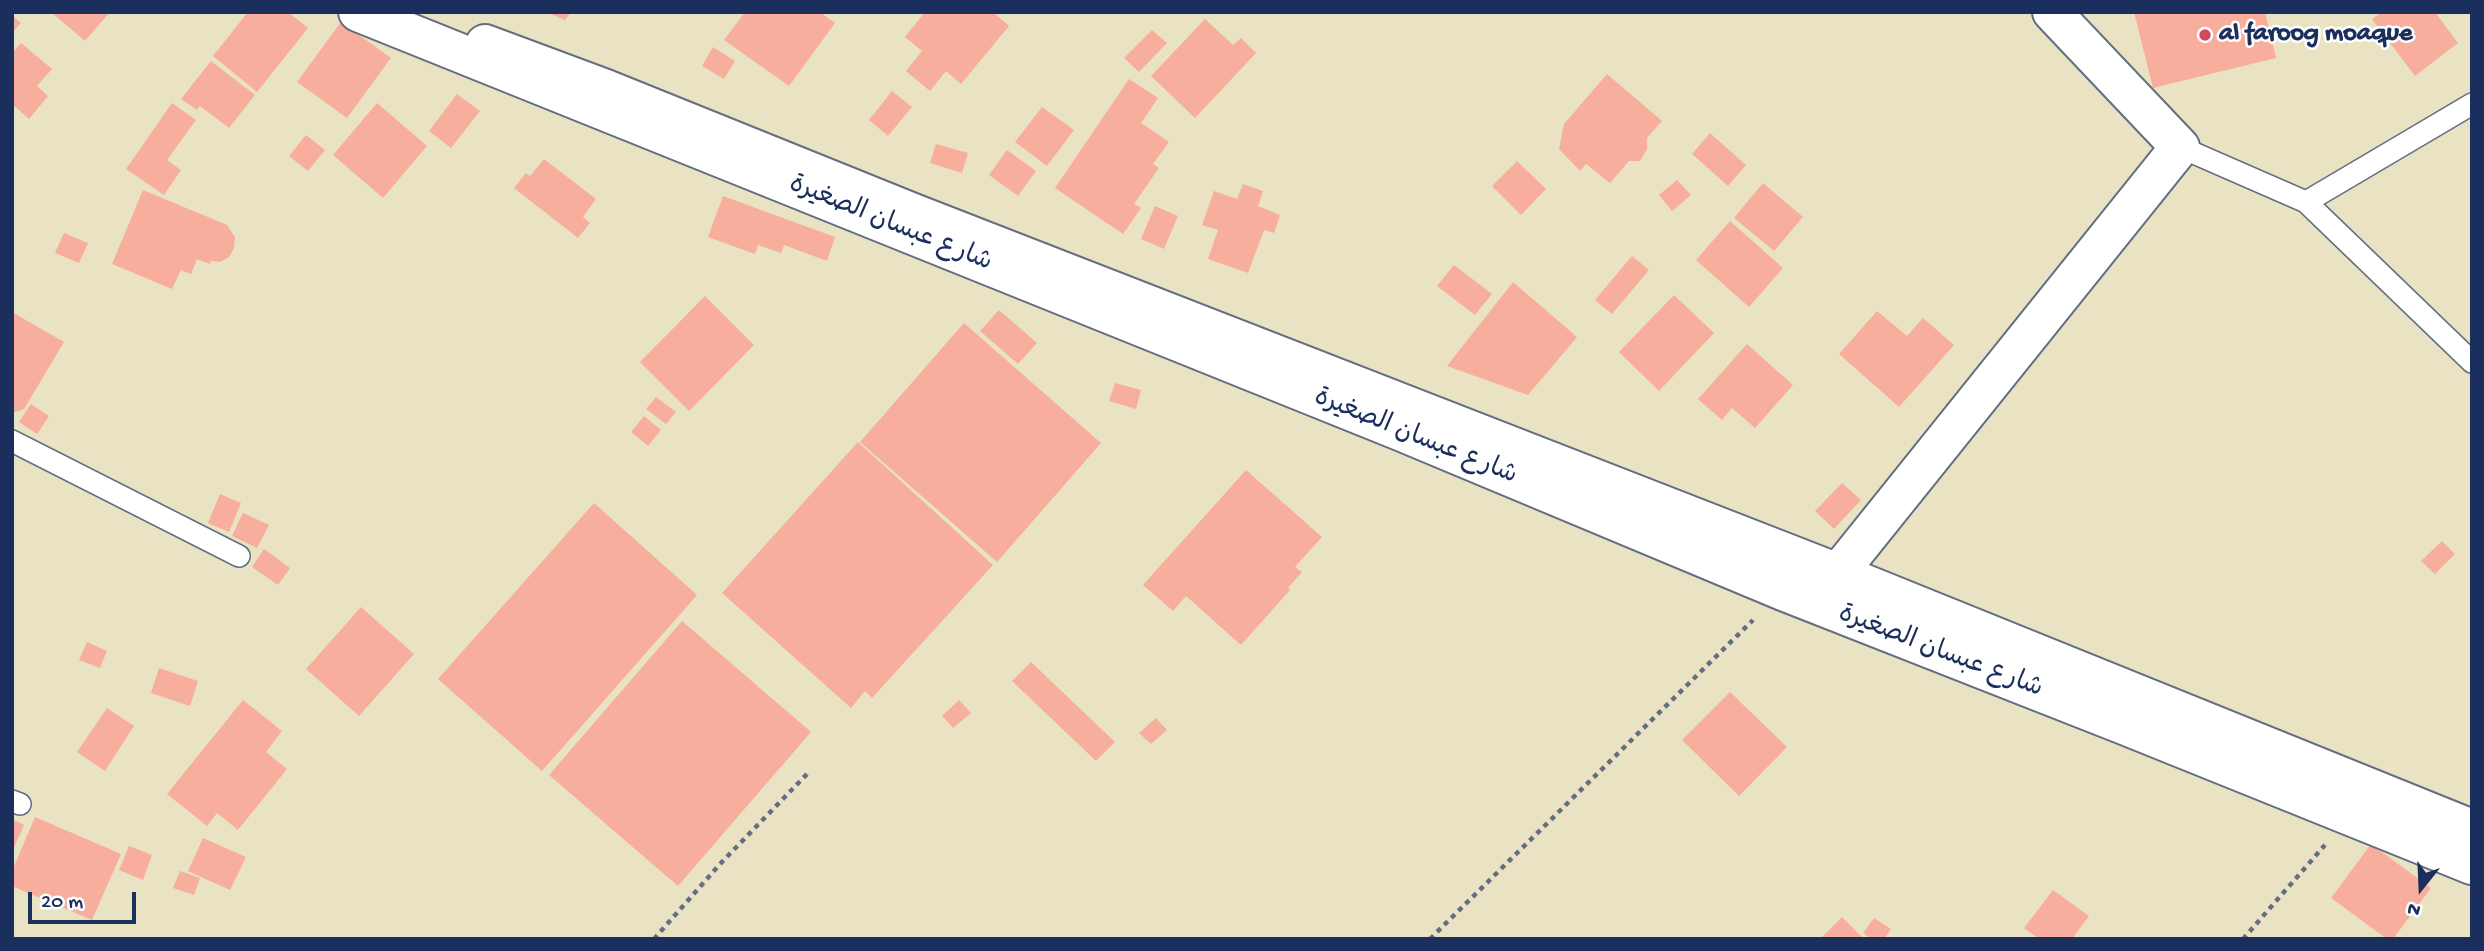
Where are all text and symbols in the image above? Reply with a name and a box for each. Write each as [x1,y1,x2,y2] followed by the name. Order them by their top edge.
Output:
[2219,19,2412,51] place label: al faroog moaque
[2197,27,2213,43] marker: al faroog moaque
[784,170,996,280] street label: شارع عبسان الصغيرة
[1309,383,1521,493] street label: شارع عبسان الصغيرة
[1833,600,2047,706] street label: شارع عبسان الصغيرة
[2386,853,2456,923] north arrow
[32,878,140,922] scale bar
[41,891,83,916] text: 20 m
[2405,896,2424,921] text: N

